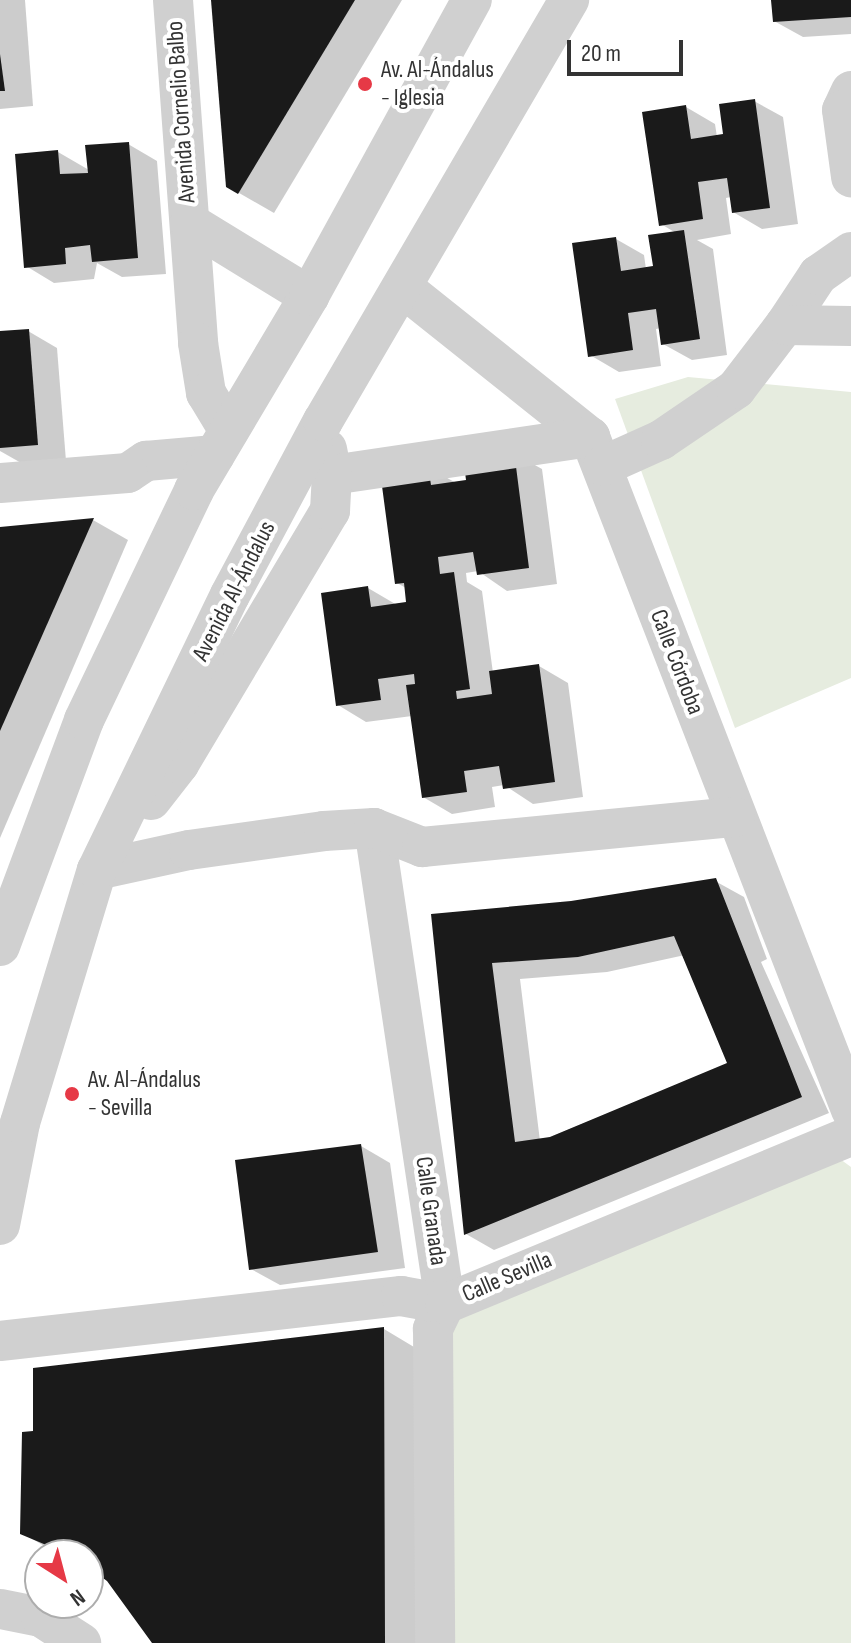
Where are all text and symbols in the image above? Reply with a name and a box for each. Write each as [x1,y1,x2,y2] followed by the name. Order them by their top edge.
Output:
[160,20,202,204] street label: Avenida Cornelio Balbo
[571,24,687,74] scale bar
[581,39,621,68] text: 20 m
[381,56,494,112] place label: Av. Al-Ándalus - Iglesia
[356,75,374,93] marker: Av. Al-Ándalus - Iglesia
[186,516,282,666] street label: Avenida Al-Ándalus
[644,606,710,718] street label: Calle Córdoba
[88,1066,201,1122] place label: Av. Al-Ándalus - Sevilla
[63,1085,81,1103] marker: Av. Al-Ándalus - Sevilla
[409,1155,453,1267] street label: Calle Granada
[458,1245,556,1309] street label: Calle Sevilla
[24,1539,104,1619] north arrow
[65,1583,90,1612] text: N

